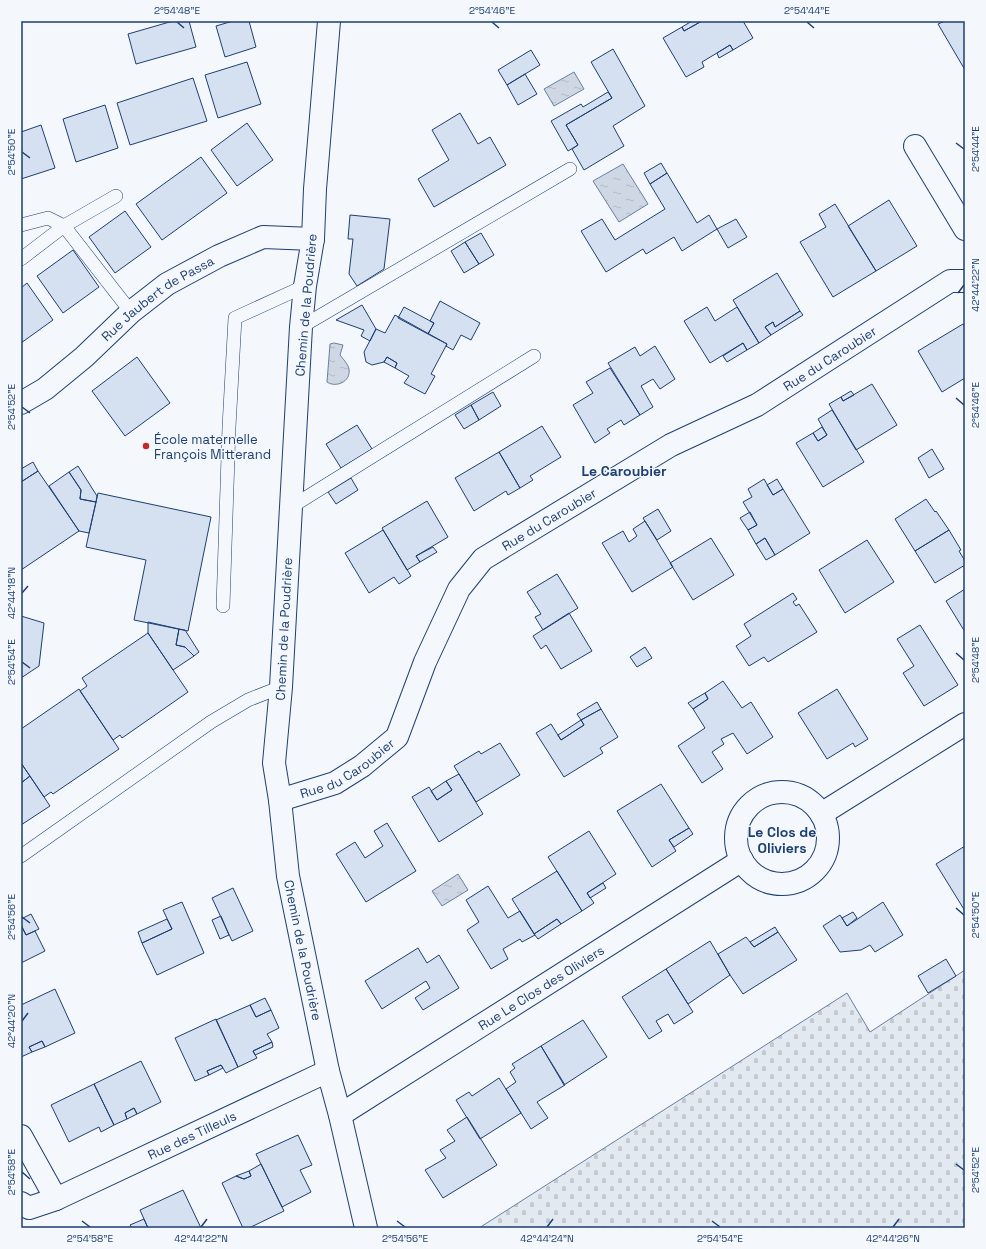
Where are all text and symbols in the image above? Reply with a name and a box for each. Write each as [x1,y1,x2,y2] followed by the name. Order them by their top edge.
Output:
[154,4,200,17] text: 2°54'48"E
[469,4,515,17] text: 2°54'46"E
[784,4,830,17] text: 2°54'44"E
[969,126,982,172] text: 2°54'44"E
[5,128,18,175] text: 2°54'50"E
[291,233,321,377] street label: Chemin de la Poudrière
[97,252,217,345] street label: Rue Jaubert de Passa
[969,258,982,312] text: 42°44'22"N
[780,322,880,395] street label: Rue du Caroubier
[969,382,982,428] text: 2°54'46"E
[5,384,18,430] text: 2°54'52"E
[154,431,271,463] place label: École maternelle François Mitterand
[141,441,151,451] marker: École maternelle François Mitterand
[581,462,667,480] district label: Le Caroubier
[498,484,599,554] street label: Rue du Caroubier
[272,557,296,701] street label: Chemin de la Poudrière
[5,567,18,619] text: 42°44'18"N
[969,637,982,683] text: 2°54'48"E
[5,639,18,685] text: 2°54'54"E
[298,734,398,802] street label: Rue du Caroubier
[748,823,816,857] district label: Le Clos de Oliviers
[280,878,326,1022] street label: Chemin de la Poudrière
[969,891,982,938] text: 2°54'50"E
[5,894,18,940] text: 2°54'56"E
[475,941,607,1034] street label: Rue Le Clos des Oliviers
[5,994,18,1048] text: 42°44'20"N
[145,1107,239,1163] street label: Rue des Tilleuls
[969,1147,982,1193] text: 2°54'52"E
[5,1148,18,1195] text: 2°54'58"E
[67,1232,114,1245] text: 2°54'58"E
[174,1232,228,1245] text: 42°44'22"N
[382,1232,428,1245] text: 2°54'56"E
[520,1232,574,1245] text: 42°44'24"N
[697,1232,743,1245] text: 2°54'54"E
[866,1232,920,1245] text: 42°44'26"N

